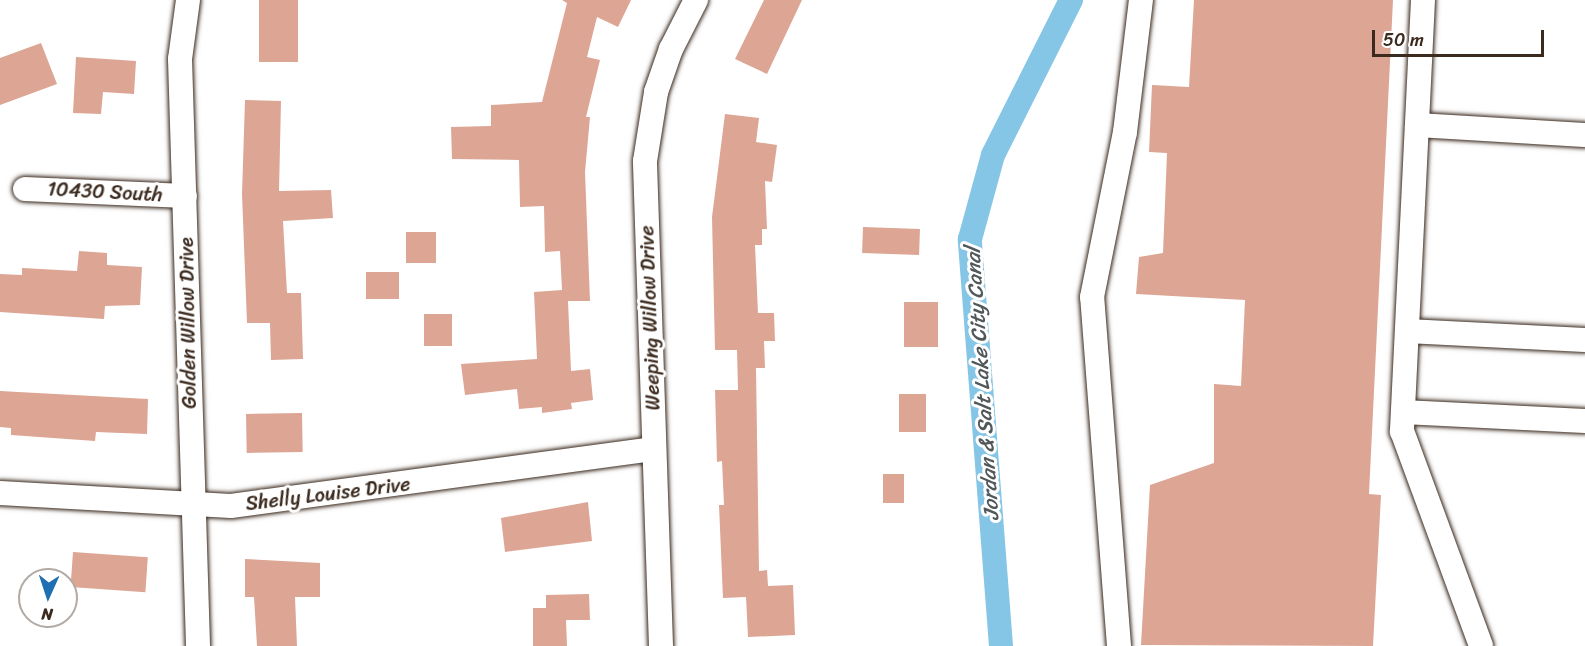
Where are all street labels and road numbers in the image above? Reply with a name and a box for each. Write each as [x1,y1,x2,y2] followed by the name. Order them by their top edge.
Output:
[47,177,163,207] street label: 10430 South
[635,225,665,411] street label: Weeping Willow Drive
[175,237,201,409] street label: Golden Willow Drive
[244,472,412,516] street label: Shelly Louise Drive

